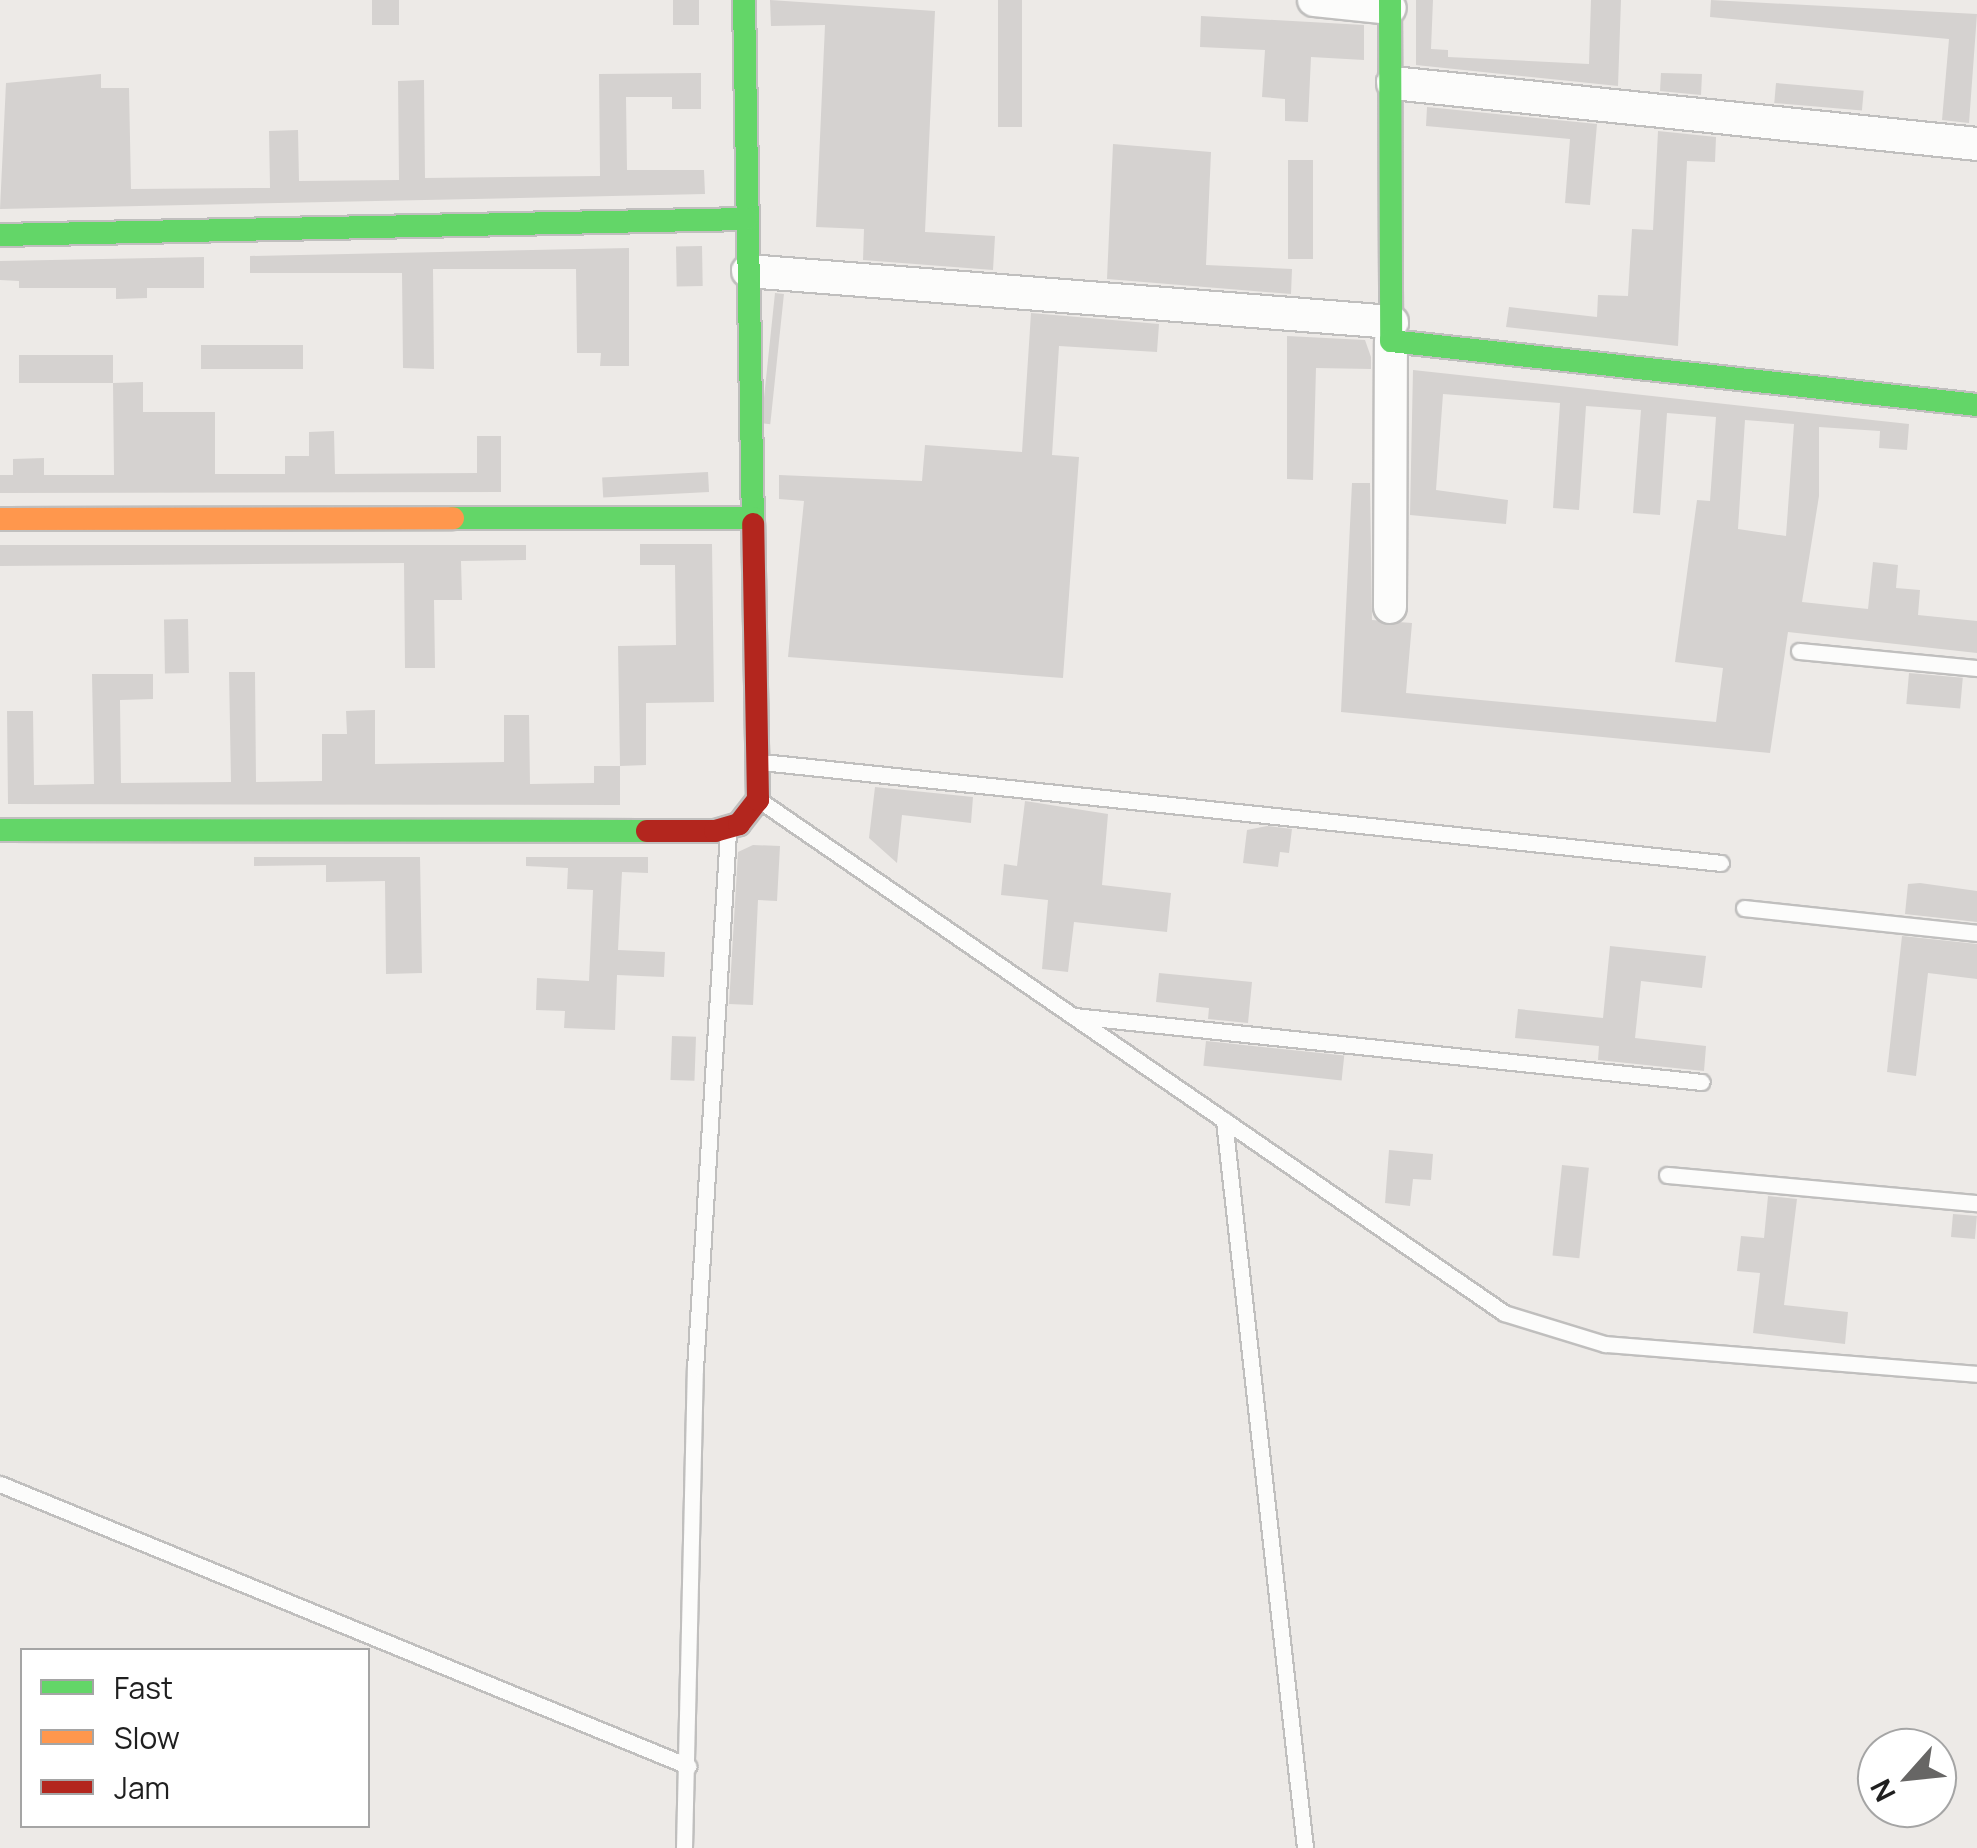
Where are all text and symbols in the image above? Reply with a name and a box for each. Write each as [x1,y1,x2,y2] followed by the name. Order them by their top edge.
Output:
[20,1648,370,1828] legend
[114,1667,173,1708] text: Fast
[114,1717,180,1758] text: Slow
[1857,1728,1957,1828] north arrow
[114,1767,170,1808] text: Jam
[1861,1773,1904,1808] text: N

